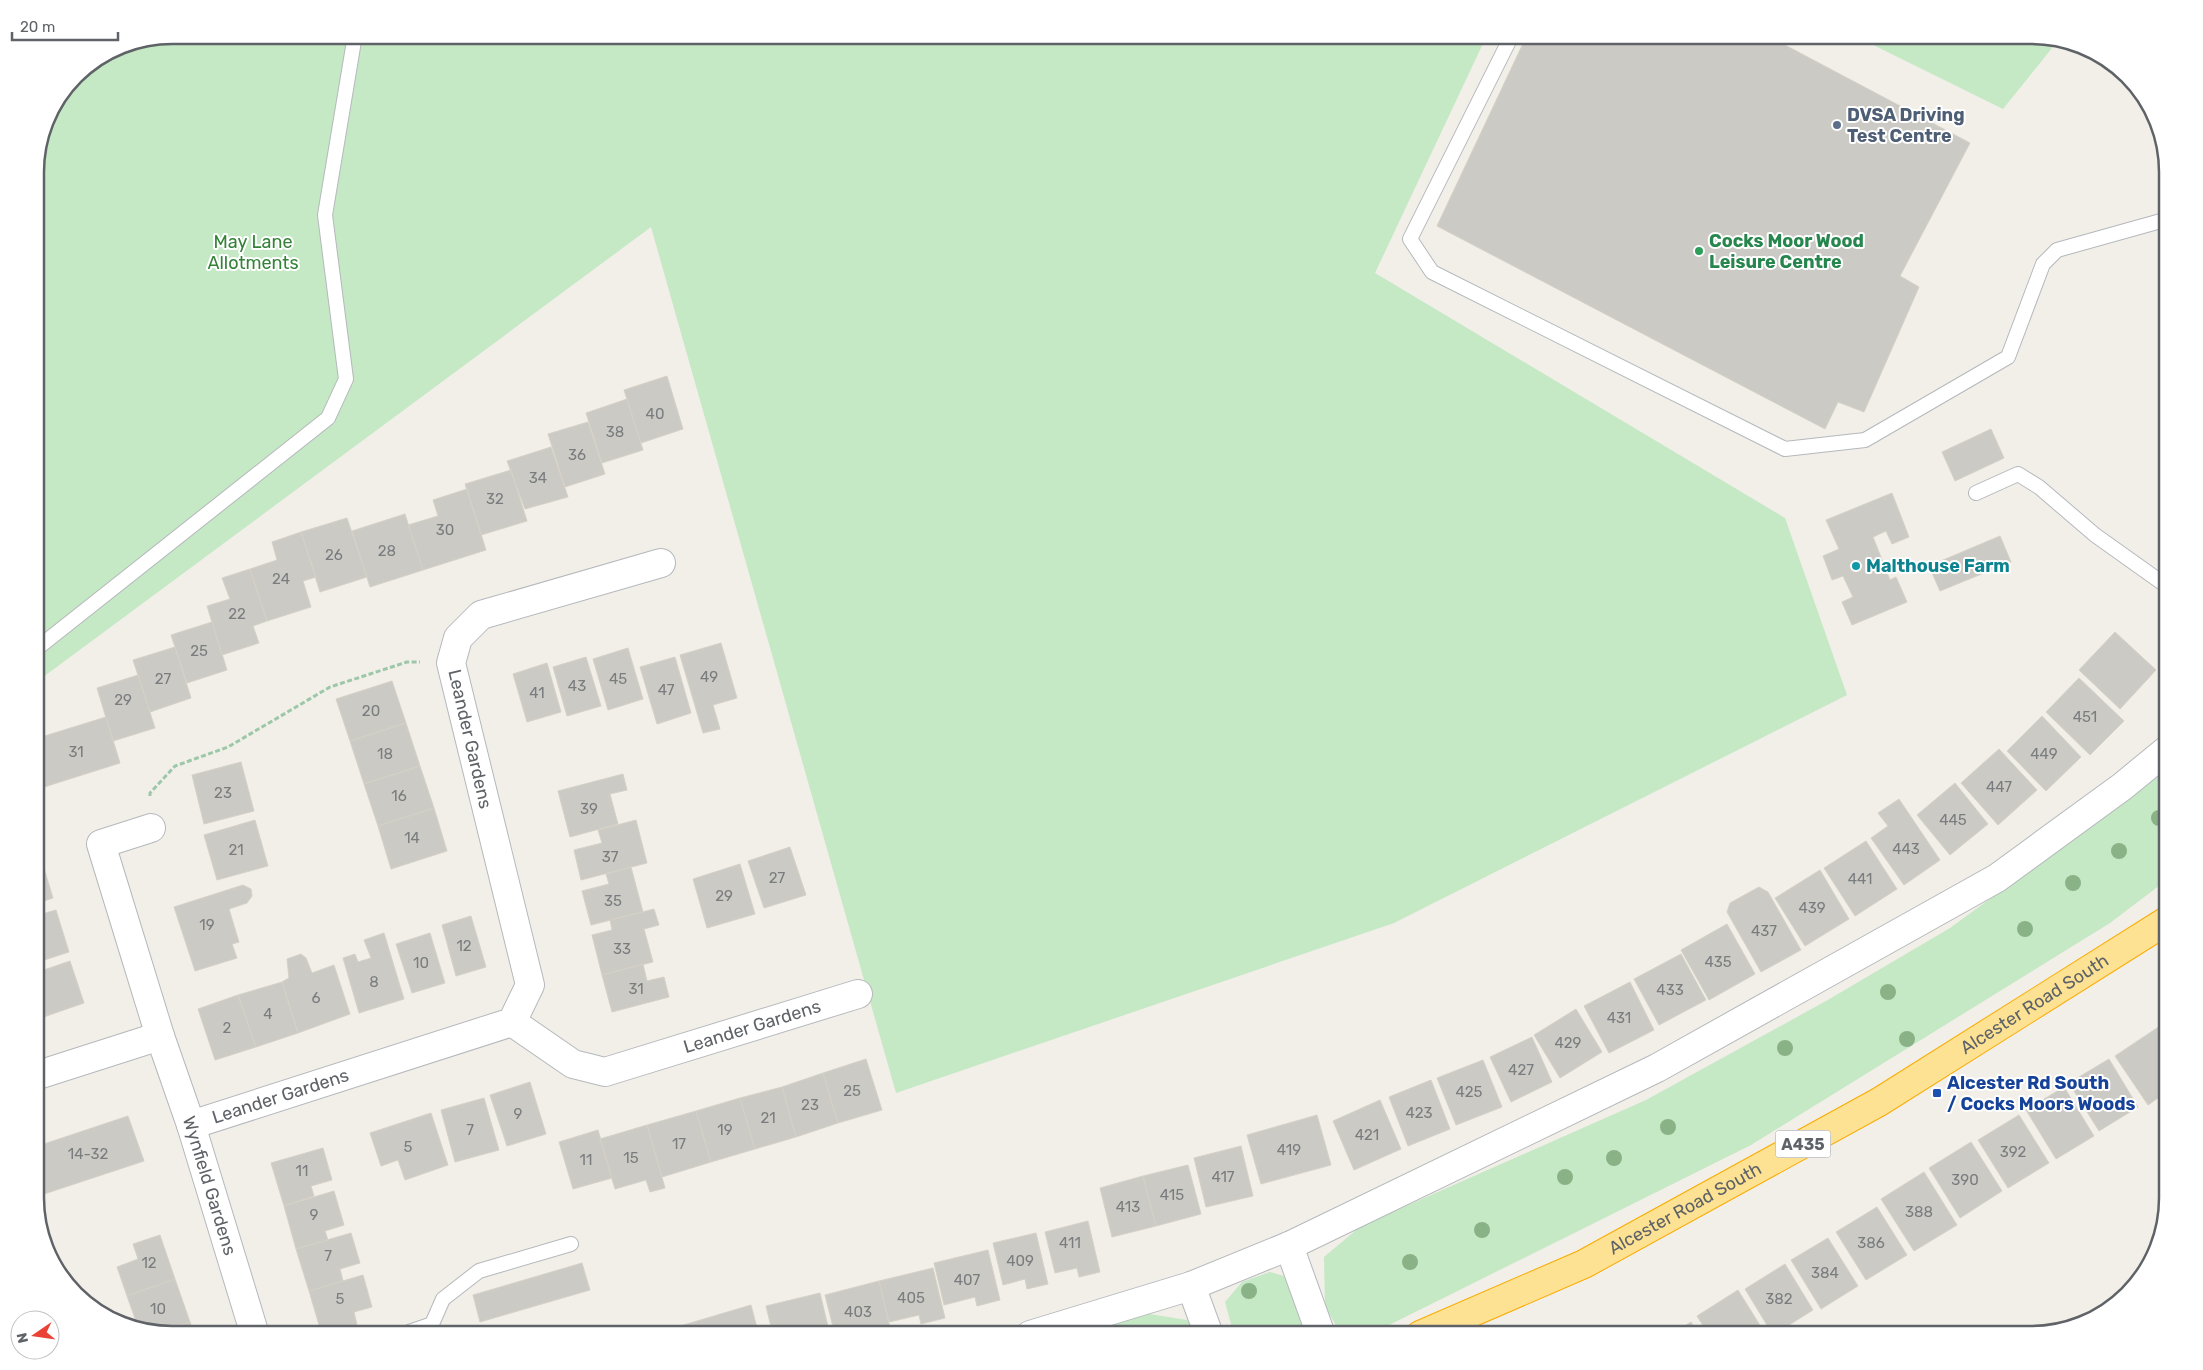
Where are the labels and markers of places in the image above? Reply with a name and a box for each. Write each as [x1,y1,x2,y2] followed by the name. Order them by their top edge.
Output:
[1847,104,1965,147] place label: DVSA Driving Test Centre
[1831,119,1843,131] marker: DVSA Driving Test Centre
[1709,230,1864,273] place label: Cocks Moor Wood Leisure Centre
[1693,245,1705,257] marker: Cocks Moor Wood Leisure Centre
[1866,555,2010,577] place label: Malthouse Farm
[1850,560,1862,572] marker: Malthouse Farm
[1947,1072,2136,1115] place label: Alcester Rd South / Cocks Moors Woods
[1931,1087,1943,1099] marker: Alcester Rd South / Cocks Moors Woods

